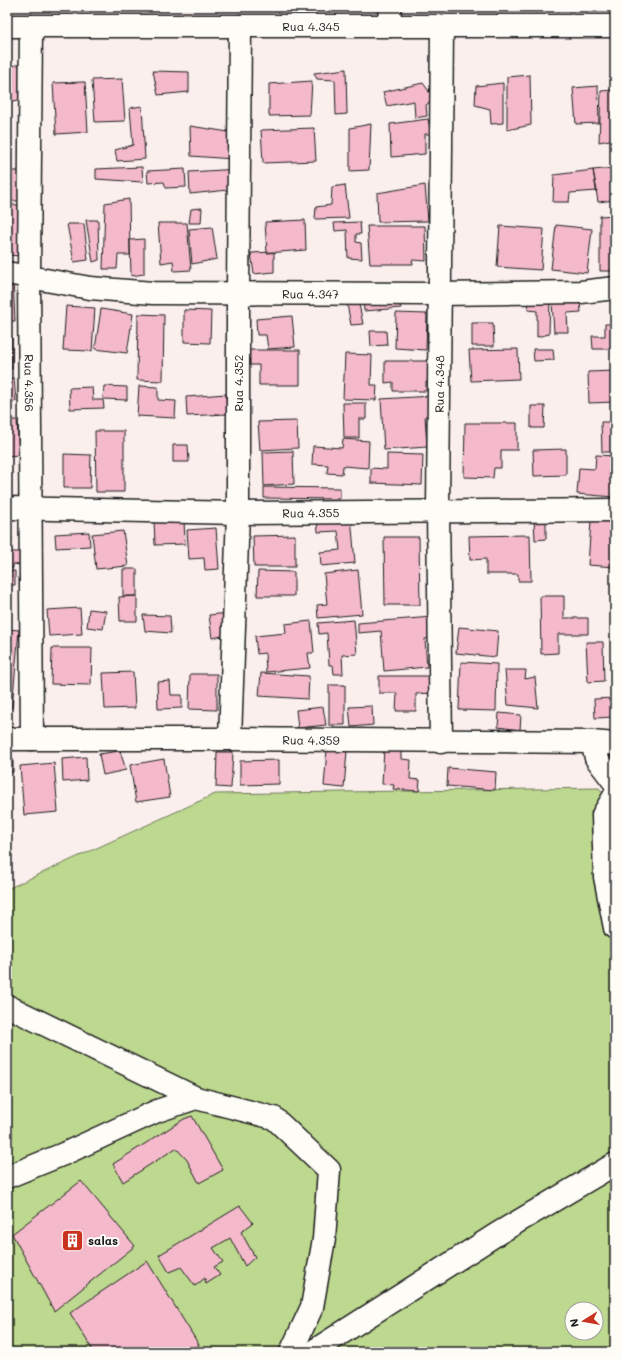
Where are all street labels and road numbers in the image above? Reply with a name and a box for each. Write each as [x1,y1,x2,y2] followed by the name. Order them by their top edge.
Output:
[282,18,340,34] street label: Rua 4.345
[282,285,339,302] street label: Rua 4.347
[22,354,38,412] street label: Rua 4.356
[230,355,246,411] street label: Rua 4.352
[431,355,447,413] street label: Rua 4.348
[282,504,340,521] street label: Rua 4.355
[282,731,340,748] street label: Rua 4.359

